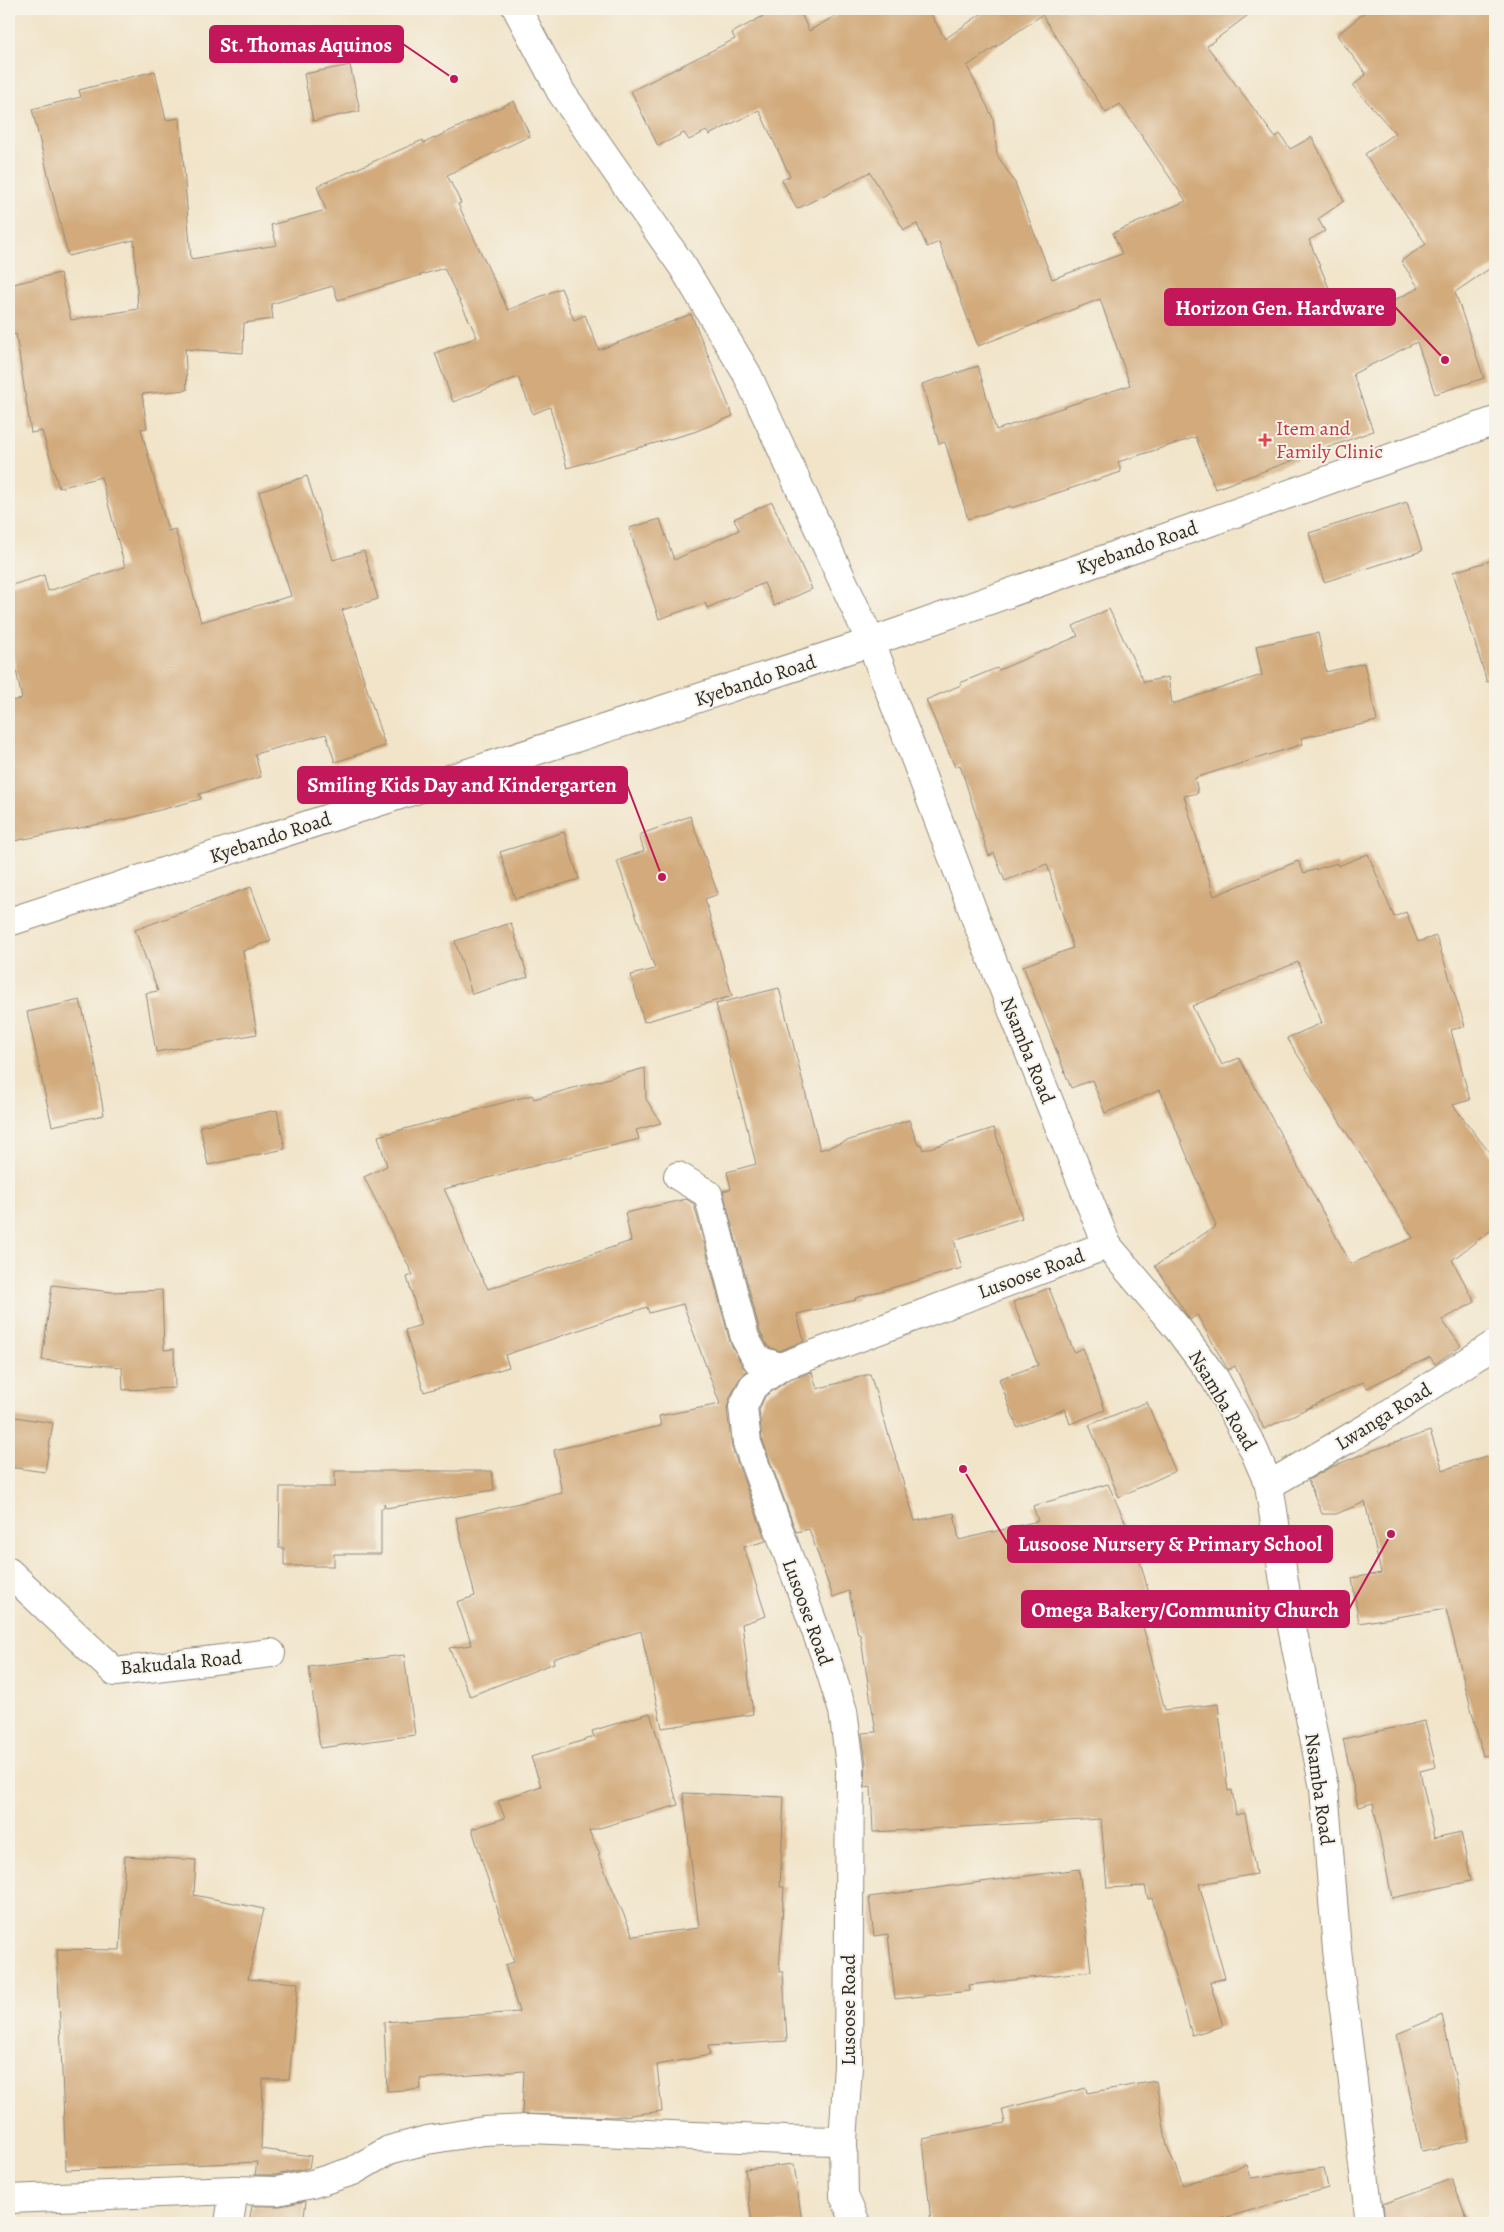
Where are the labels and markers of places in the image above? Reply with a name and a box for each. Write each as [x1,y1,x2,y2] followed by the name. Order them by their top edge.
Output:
[210,26,403,62] callout: St. Thomas Aquinos
[1165,289,1395,325] callout: Horizon Gen. Hardware
[1276,415,1383,465] place label: Item and Family Clinic
[1258,433,1272,447] marker: Item and Family Clinic
[298,767,627,803] callout: Smiling Kids Day and Kindergarten
[1008,1526,1332,1562] callout: Lusoose Nursery & Primary School
[1022,1591,1349,1627] callout: Omega Bakery/Community Church

